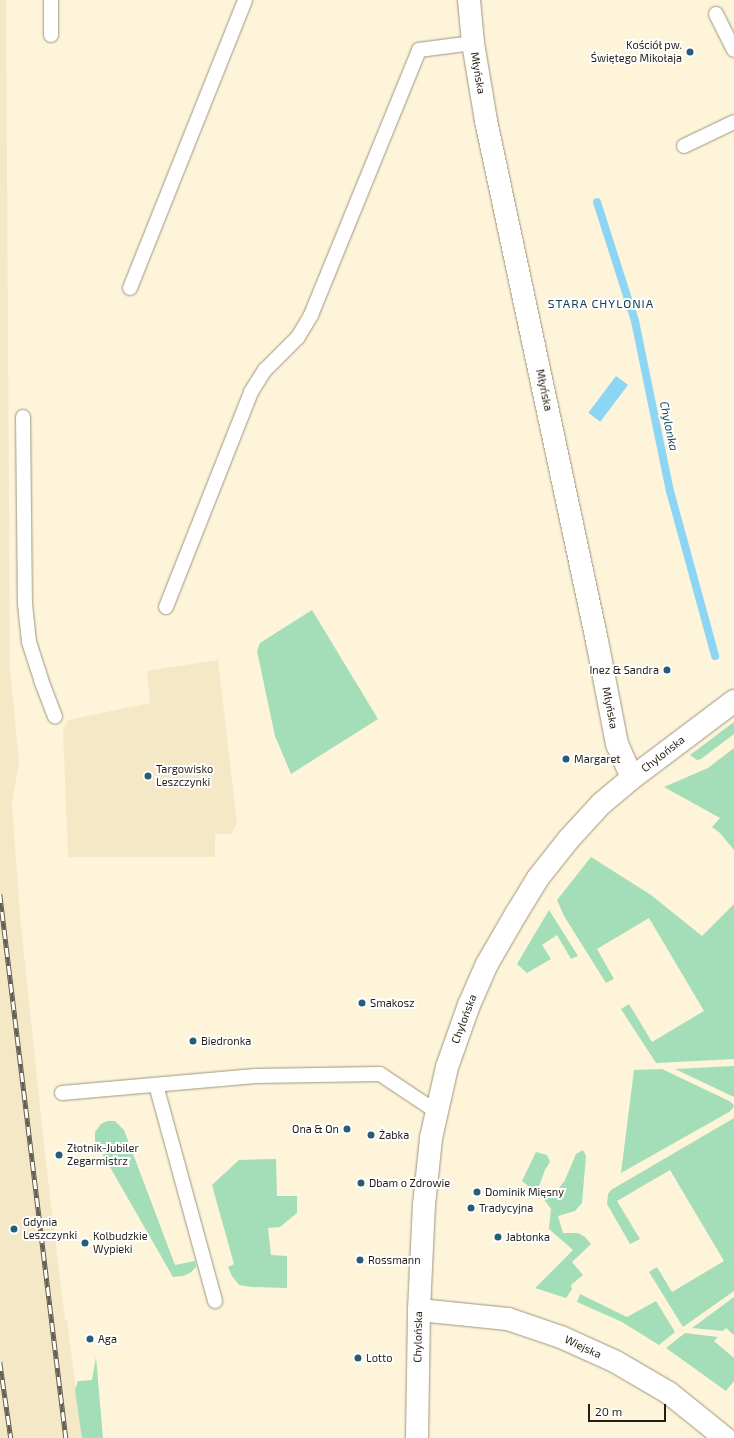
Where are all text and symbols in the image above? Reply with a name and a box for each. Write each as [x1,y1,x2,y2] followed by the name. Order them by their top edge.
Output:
[591,39,682,65] place label: Kościół pw. Świętego Mikołaja
[685,47,695,57] marker: Kościół pw. Świętego Mikołaja
[468,51,488,95] street label: Młyńska
[548,297,654,311] district label: STARA CHYLONIA
[533,368,555,412] street label: Młyńska
[657,400,681,452] water label: Chylonka
[589,663,659,677] place label: Inez & Sandra
[662,665,672,675] marker: Inez & Sandra
[599,686,621,730] street label: Młyńska
[639,733,687,775] street label: Chylońska
[574,752,621,766] place label: Margaret
[561,754,571,764] marker: Margaret
[156,763,213,789] place label: Targowisko Leszczynki
[143,771,153,781] marker: Targowisko Leszczynki
[449,993,479,1045] street label: Chylońska
[370,996,415,1010] place label: Smakosz
[357,998,367,1008] marker: Smakosz
[201,1034,251,1048] place label: Biedronka
[188,1036,198,1046] marker: Biedronka
[292,1122,339,1136] place label: Ona & On
[342,1124,352,1134] marker: Ona & On
[379,1128,409,1142] place label: Żabka
[366,1130,376,1140] marker: Żabka
[67,1142,139,1168] place label: Złotnik-Jubiler Zegarmistrz
[54,1150,64,1160] marker: Złotnik-Jubiler Zegarmistrz
[369,1176,450,1190] place label: Dbam o Zdrowie
[356,1178,366,1188] marker: Dbam o Zdrowie
[485,1185,564,1199] place label: Dominik Mięsny
[472,1187,482,1197] marker: Dominik Mięsny
[479,1201,533,1215] place label: Tradycyjna
[466,1203,476,1213] marker: Tradycyjna
[23,1216,77,1242] place label: Gdynia Leszczynki
[8,1223,20,1235] marker: Gdynia Leszczynki
[93,1230,148,1256] place label: Kolbudzkie Wypieki
[506,1230,550,1244] place label: Jabłonka
[493,1232,503,1242] marker: Jabłonka
[80,1238,90,1248] marker: Kolbudzkie Wypieki
[368,1253,421,1267] place label: Rossmann
[355,1255,365,1265] marker: Rossmann
[411,1311,425,1363] street label: Chylońska
[98,1332,117,1346] place label: Aga
[563,1333,603,1361] street label: Wiejska
[85,1334,95,1344] marker: Aga
[366,1351,392,1365] place label: Lotto
[353,1353,363,1363] marker: Lotto
[590,1396,668,1422] scale bar
[595,1404,622,1418] text: 20 m

